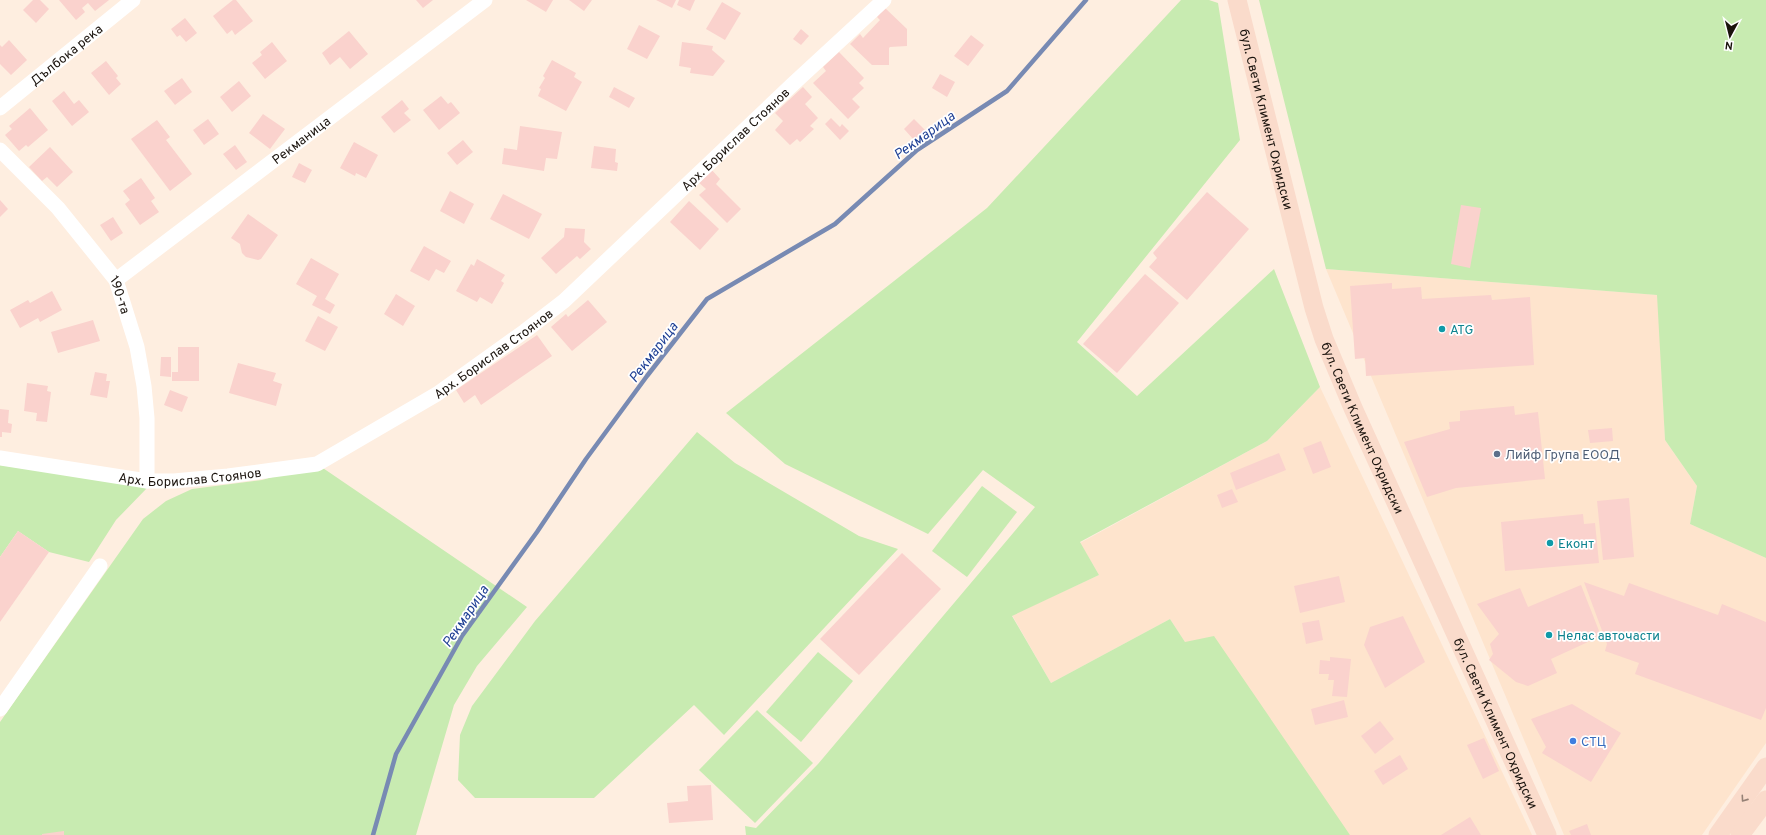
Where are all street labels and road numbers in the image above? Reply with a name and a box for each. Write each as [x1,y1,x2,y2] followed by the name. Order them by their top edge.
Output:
[28,22,107,90] street label: Дълбока река
[1235,28,1295,212] street label: бул. Свети Климент Охридски
[679,85,794,195] street label: Арх. Борислав Стоянов
[270,114,334,169] street label: Рекманица
[106,273,132,316] street label: 190-та
[432,306,557,404] street label: Арх. Борислав Стоянов
[1316,340,1406,517] street label: бул. Свети Климент Охридски
[117,466,263,491] street label: Арх. Борислав Стоянов
[1449,636,1540,812] street label: бул. Свети Климент Охридски

